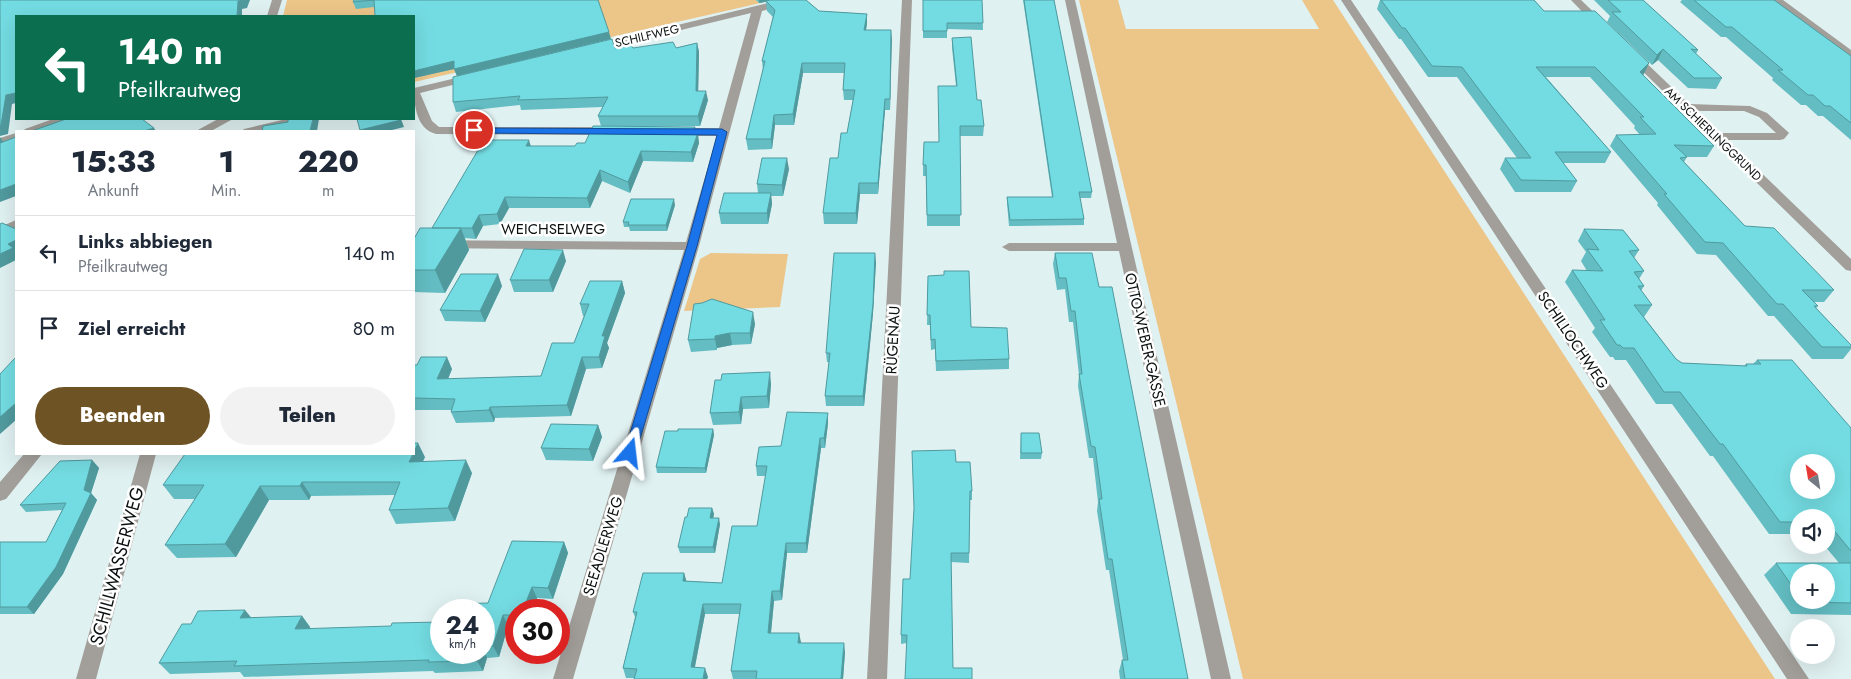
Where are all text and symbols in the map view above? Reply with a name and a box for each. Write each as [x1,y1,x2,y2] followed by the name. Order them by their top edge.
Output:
[613,20,681,52] street label: SCHILFWEG
[118,27,223,77] text: 140 m
[35,35,100,100] icon: left
[118,73,242,105] text: Pfeilkrautweg
[1660,83,1766,185] street label: AM SCHIERLINGGRUND
[453,109,495,151] pin
[460,116,488,144] icon: arrive
[71,140,155,183] text: 15:33
[219,140,234,183] text: 1
[298,140,359,183] text: 220
[88,179,139,202] text: Ankunft
[211,179,242,202] text: Min.
[322,179,335,202] text: m
[501,218,605,240] street label: WEICHSELWEG
[78,228,213,255] text: Links abbiegen
[35,239,63,267] icon: left
[343,240,395,267] text: 140 m
[78,255,168,278] text: Pfeilkrautweg
[1119,271,1171,409] street label: OTTO-WEBER-GASSE
[1532,287,1614,393] street label: SCHILLOCHWEG
[880,305,906,375] street label: RÜGENAU
[35,314,63,342] icon: arrive
[78,315,185,342] text: Ziel erreicht
[353,315,395,342] text: 80 m
[35,387,210,445] button: Beenden
[220,387,395,445] button: Teilen
[603,426,655,478] position arrow
[1790,454,1835,499] north arrow
[1790,454,1835,664] map controls
[83,484,151,648] street label: SCHILLWASSERWEG
[577,494,629,598] street label: SEEADLERWEG
[1790,509,1835,554] button: sound
[1790,564,1835,609] button: +
[505,599,570,664] speed limit sign: 30
[446,607,479,643] text: 24
[1790,619,1835,664] button: −
[449,635,476,653] text: km/h

